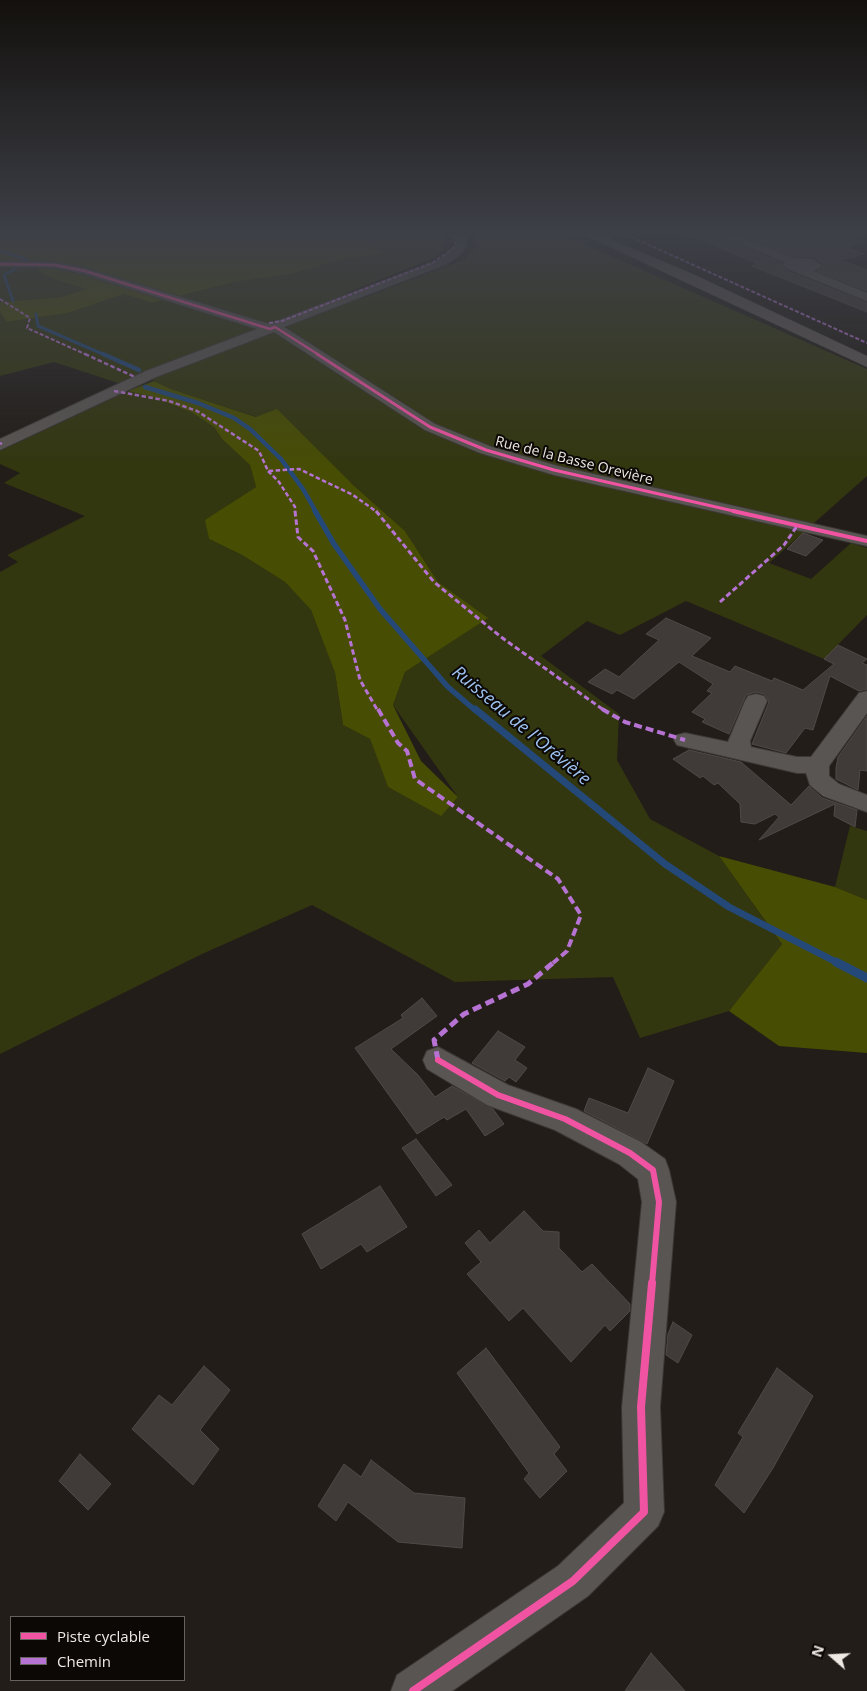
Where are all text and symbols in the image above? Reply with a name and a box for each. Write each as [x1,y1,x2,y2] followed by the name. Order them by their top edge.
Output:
[493,433,655,489] street label: Rue de la Basse Orevière
[447,662,595,790] water label: Ruisseau de l'Orévière
[10,1616,185,1681] legend
[57,1626,150,1646] text: Piste cyclable
[807,1631,857,1681] north arrow
[807,1642,828,1659] text: N
[57,1651,111,1671] text: Chemin

